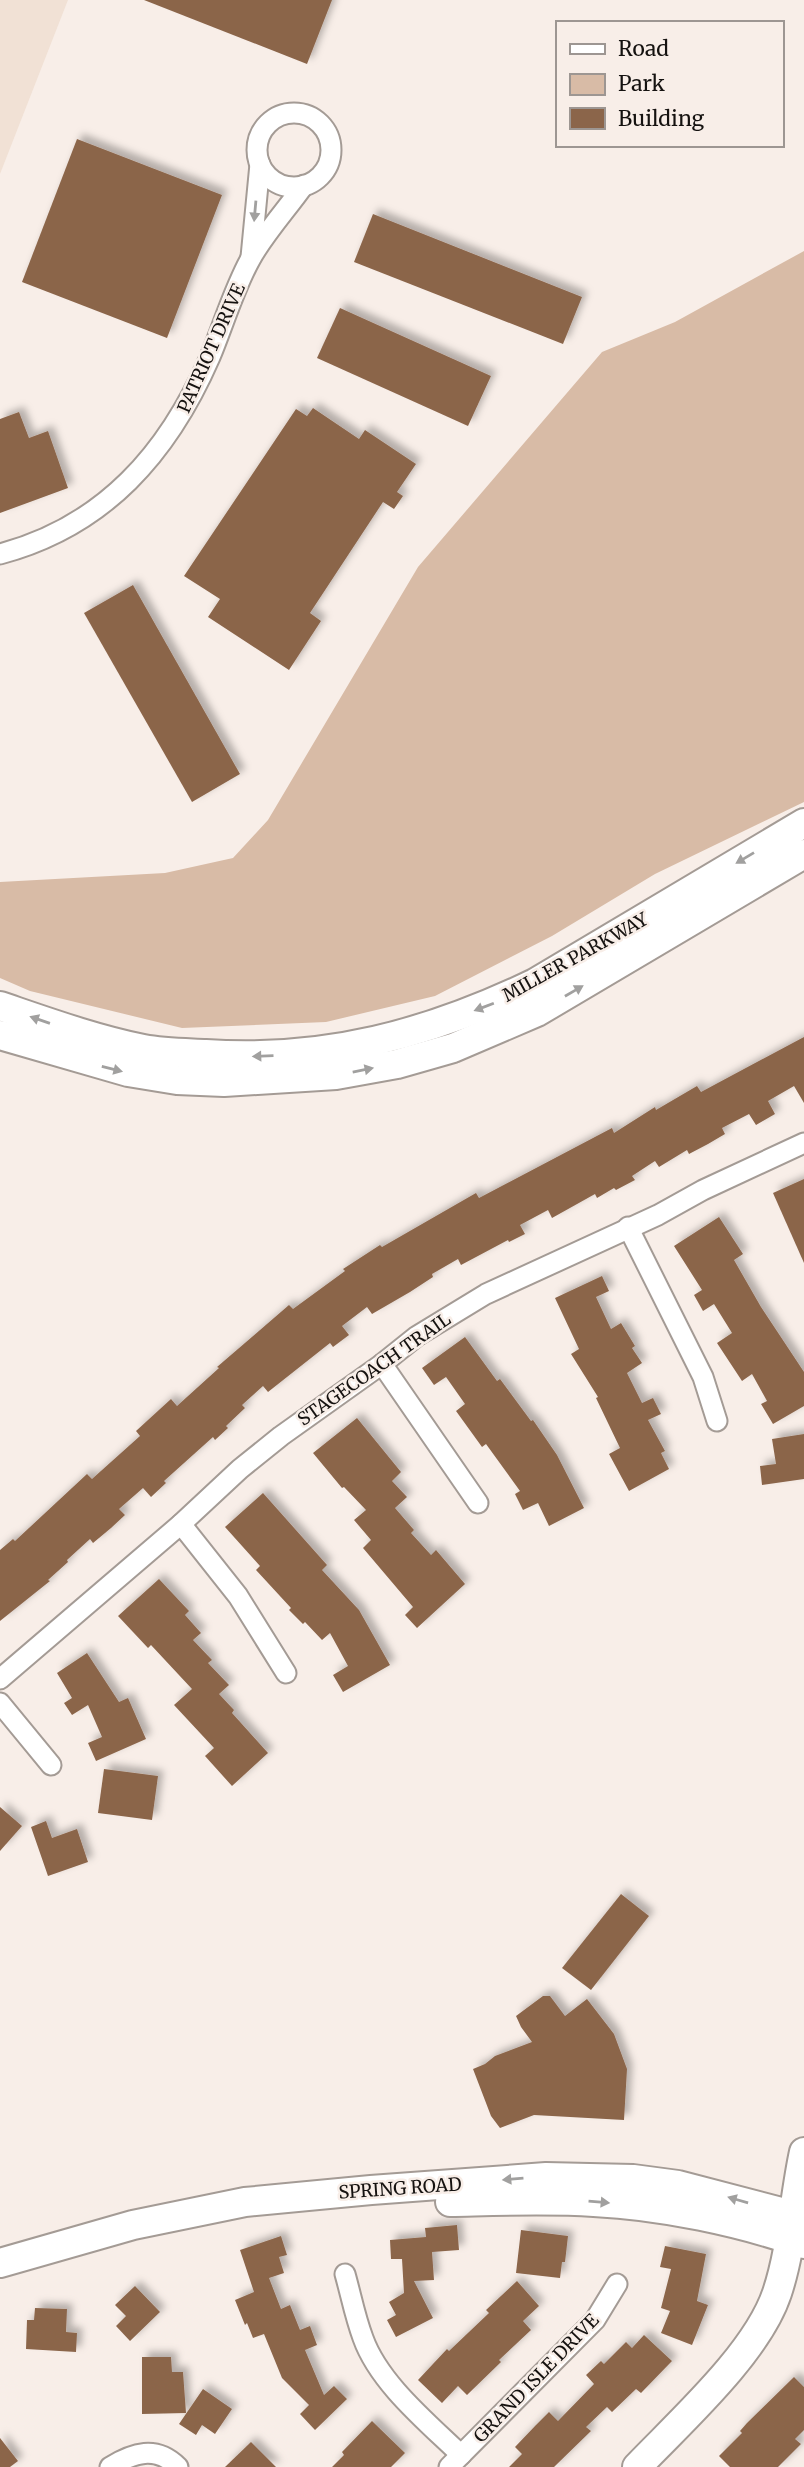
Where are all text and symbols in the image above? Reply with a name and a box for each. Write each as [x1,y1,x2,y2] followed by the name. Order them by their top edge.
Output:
[556,21,783,147] legend
[618,35,669,62] text: Road
[618,70,665,97] text: Park
[618,105,705,132] text: Building
[249,200,260,222] one-way arrow
[172,279,250,416] street label: PATRIOT DRIVE
[735,851,754,864] one-way arrow
[498,907,652,1007] street label: MILLER PARKWAY
[565,984,584,997] one-way arrow
[473,1001,494,1012] one-way arrow
[29,1014,50,1025] one-way arrow
[252,1050,274,1061] one-way arrow
[102,1064,123,1074] one-way arrow
[352,1065,374,1076] one-way arrow
[293,1307,455,1431] street label: STAGECOACH TRAIL
[338,2172,462,2204] street label: SPRING ROAD
[502,2174,524,2185] one-way arrow
[727,2195,748,2205] one-way arrow
[588,2197,610,2208] one-way arrow
[469,2308,604,2447] street label: GRAND ISLE DRIVE

